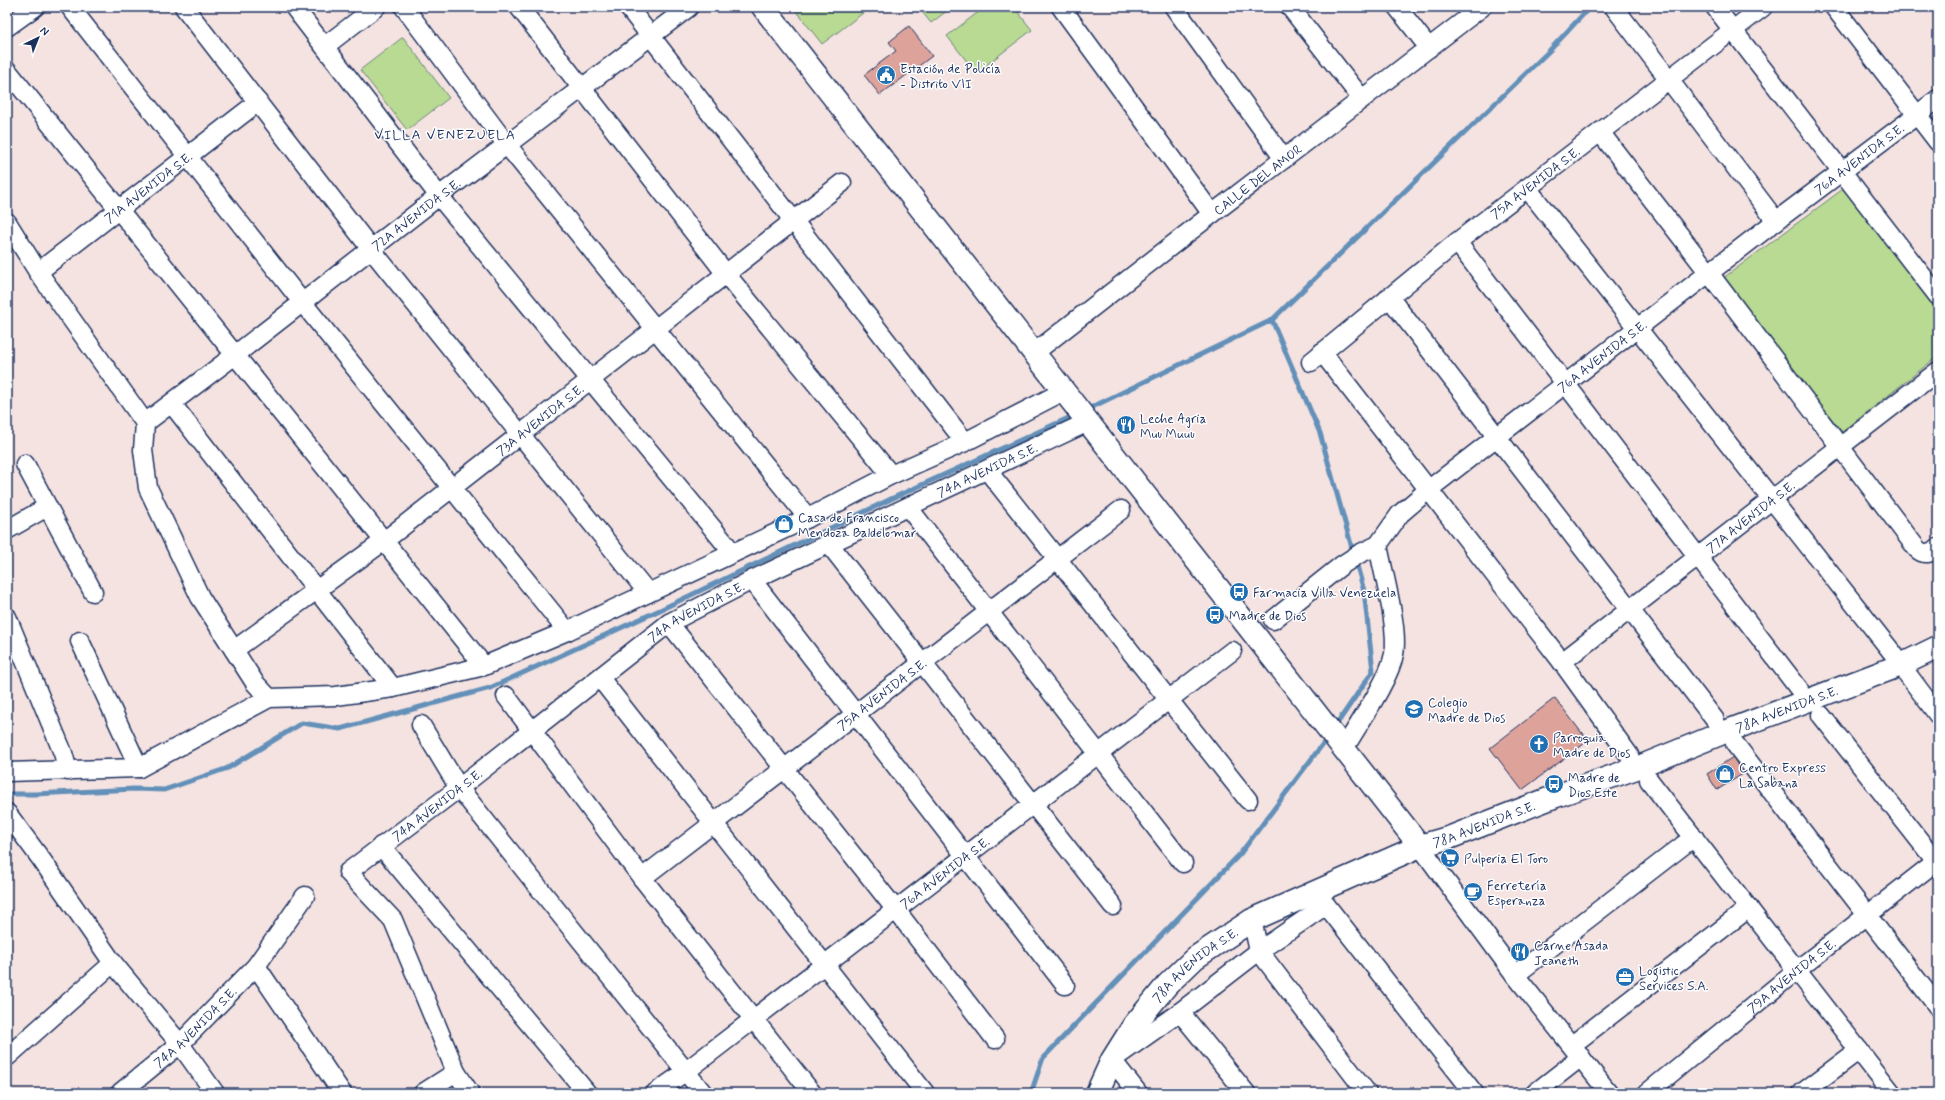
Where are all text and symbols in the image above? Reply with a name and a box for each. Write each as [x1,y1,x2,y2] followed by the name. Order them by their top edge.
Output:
[18,18,58,58] north arrow
[37,24,52,39] text: N
[900,61,1001,93] place label: Estación de Policía - Distrito VII
[875,64,897,86] public building icon: Estación de Policía - Distrito VII
[1811,120,1908,199] street label: 76A AVENIDA S.E.
[374,126,516,144] district label: VILLA VENEZUELA
[1211,141,1306,220] street label: CALLE DEL AMOR
[1488,144,1584,223] street label: 75A AVENIDA S.E.
[102,149,196,228] street label: 71A AVENIDA S.E.
[369,175,465,255] street label: 72A AVENIDA S.E.
[1555,317,1651,397] street label: 76A AVENIDA S.E.
[493,381,588,460] street label: 73A AVENIDA S.E.
[1140,411,1207,443] place label: Leche Agria Muu Muuu
[1115,414,1137,436] restaurant icon: Leche Agria Muu Muuu
[935,440,1041,502] street label: 74A AVENIDA S.E.
[1703,478,1799,557] street label: 77A AVENIDA S.E.
[798,510,917,542] place label: Casa de Francisco Mendoza Baldelomar
[773,513,795,535] shop icon: Casa de Francisco Mendoza Baldelomar
[645,578,748,646] street label: 74A AVENIDA S.E.
[1228,581,1250,603] bus stop icon: Farmacia Villa Venezuela
[1253,585,1396,602] place label: Farmacia Villa Venezuela
[1204,604,1226,626] bus stop icon: Madre de Dios
[1229,608,1306,625] place label: Madre de Dios
[834,655,931,735] street label: 75A AVENIDA S.E.
[1733,683,1841,737] street label: 78A AVENIDA S.E.
[1428,695,1505,727] place label: Colegio Madre de Dios
[1403,698,1425,720] school or university icon: Colegio Madre de Dios
[1553,730,1630,762] place label: Parroquia Madre de Dios
[1528,733,1550,755] church icon: Parroquia Madre de Dios
[1739,760,1826,792] place label: Centro Express La Sabana
[1714,763,1736,785] shop icon: Centro Express La Sabana
[389,766,486,846] street label: 74A AVENIDA S.E.
[1568,770,1620,802] place label: Madre de Dios Este
[1543,773,1565,795] bus stop icon: Madre de Dios Este
[1431,798,1538,852] street label: 78A AVENIDA S.E.
[897,834,994,913] street label: 76A AVENIDA S.E.
[1439,847,1461,869] supermarket icon: Pulperia El Toro
[1464,851,1548,868] place label: Pulperia El Toro
[1487,878,1547,910] place label: Ferretería Esperanza
[1462,881,1484,903] cafe icon: Ferretería Esperanza
[1149,924,1242,1006] street label: 78A AVENIDA S.E.
[1744,936,1840,1017] street label: 79A AVENIDA S.E.
[1534,938,1608,970] place label: Carne Asada Jeaneth
[1509,941,1531,963] restaurant icon: Carne Asada Jeaneth
[1639,963,1709,995] place label: Logistic Services S.A.
[1614,966,1636,988] office icon: Logistic Services S.A.
[151,984,241,1072] street label: 74A AVENIDA S.E.

